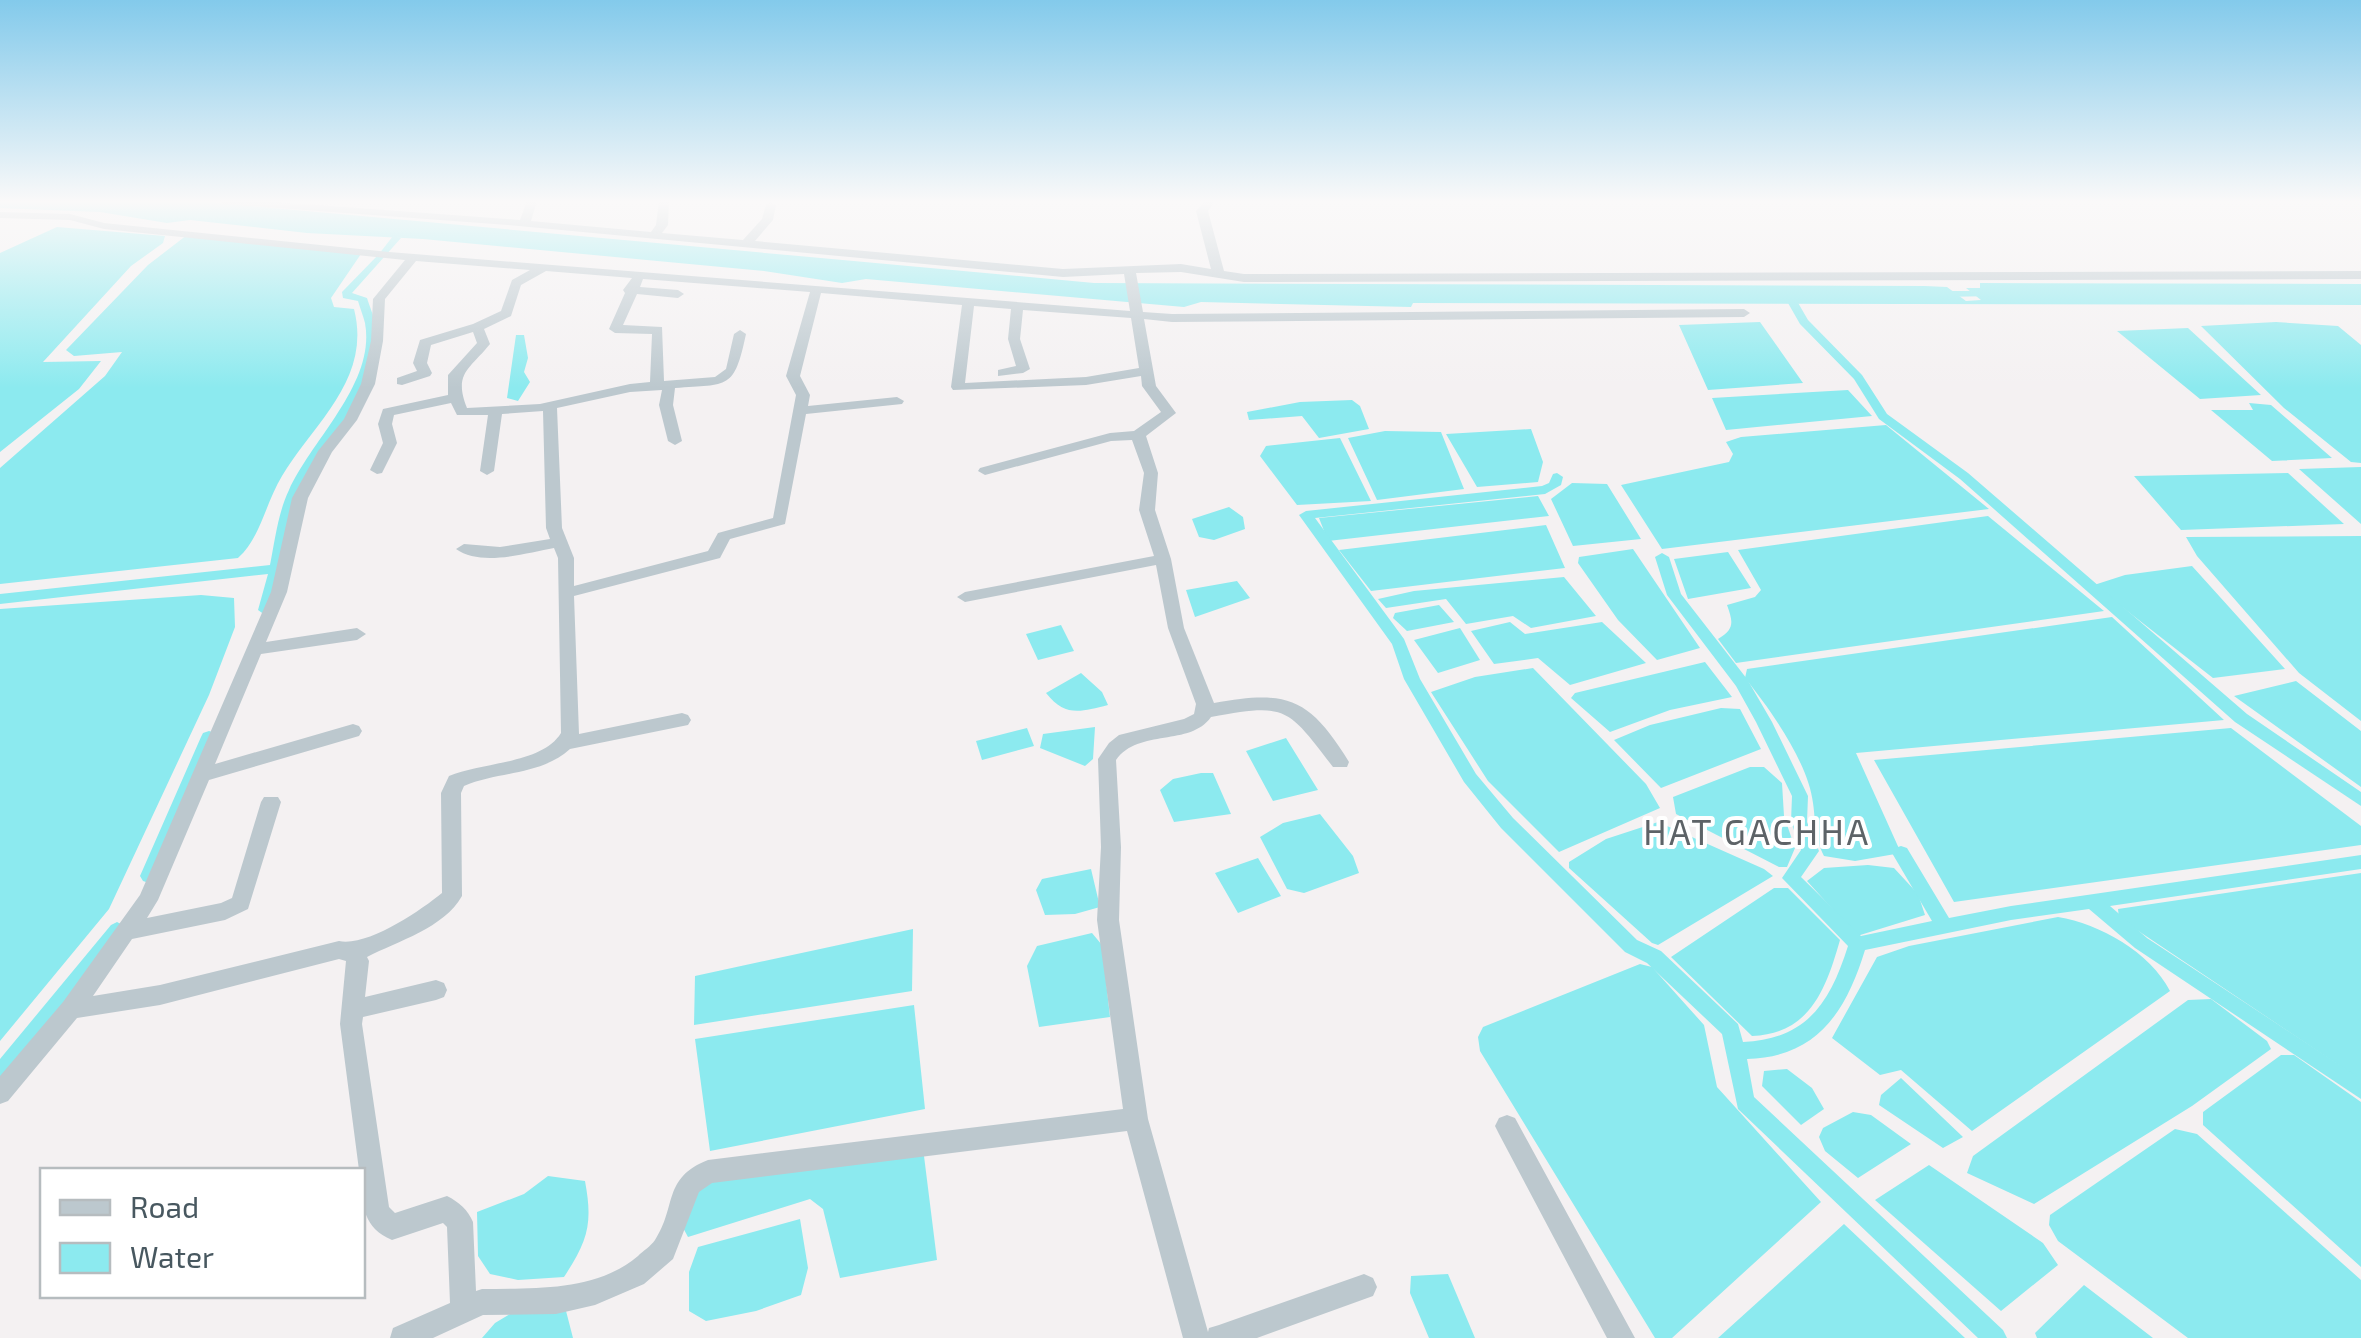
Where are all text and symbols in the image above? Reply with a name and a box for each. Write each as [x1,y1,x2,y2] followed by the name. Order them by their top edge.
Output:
[1643,810,1871,852] district label: HAT GACHHA
[40,1168,365,1298] legend
[130,1188,199,1224] text: Road
[130,1238,214,1274] text: Water

